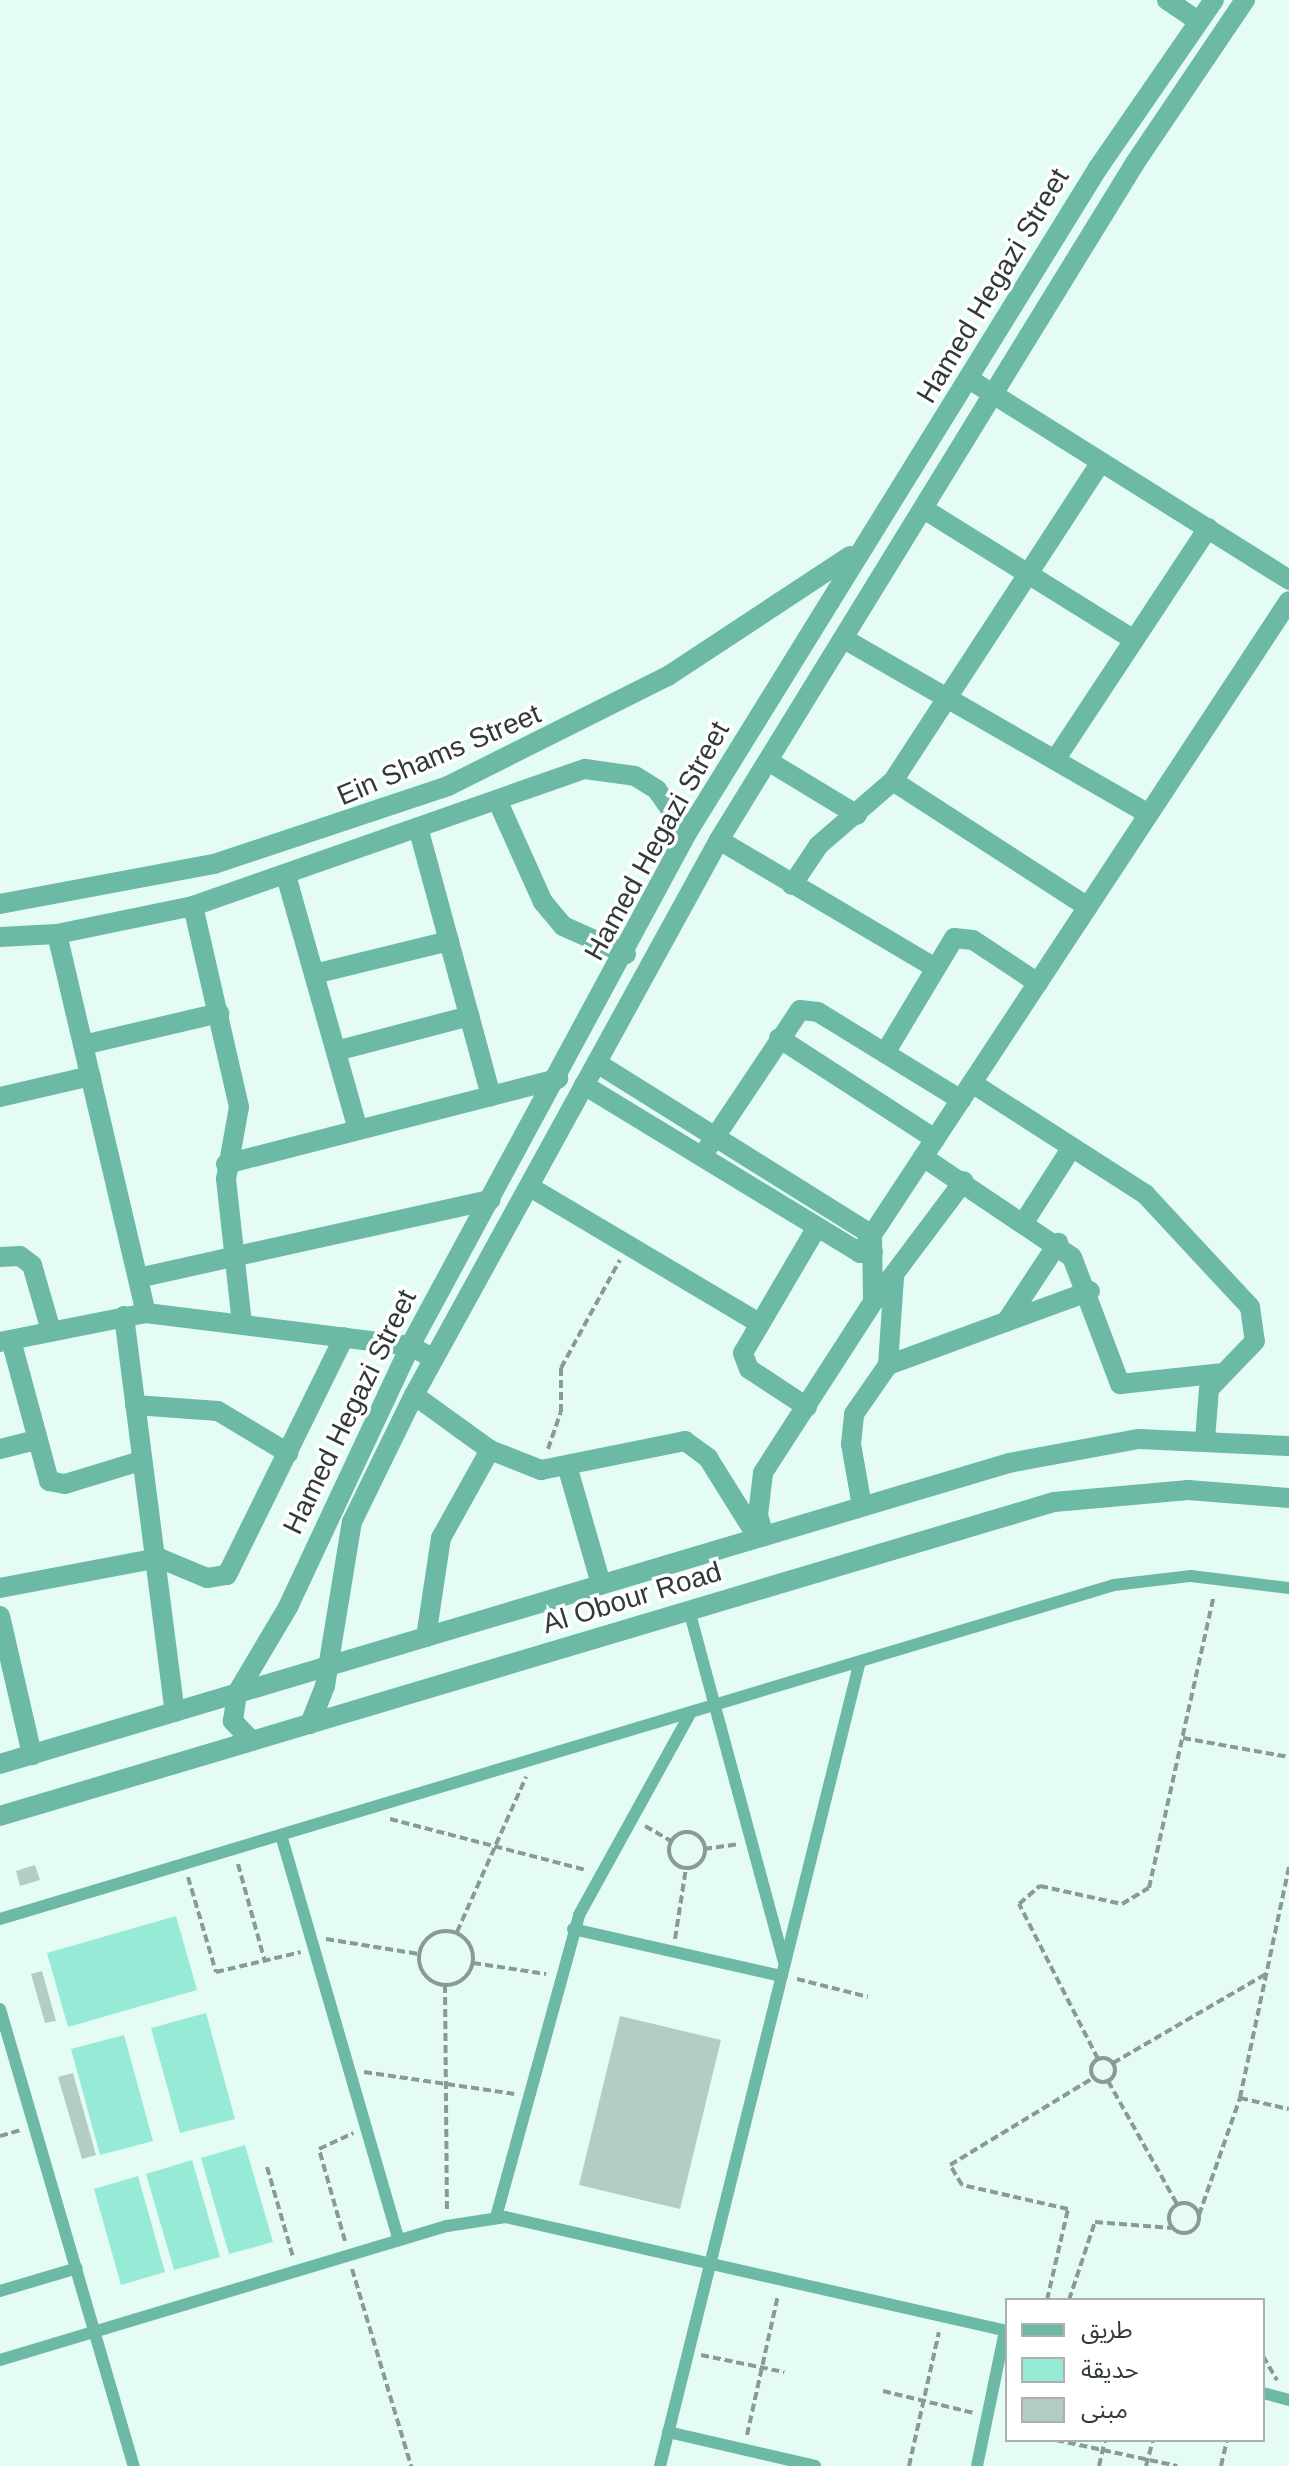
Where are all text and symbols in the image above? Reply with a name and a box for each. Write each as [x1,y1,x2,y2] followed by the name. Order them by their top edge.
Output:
[910,163,1076,409] street label: Hamed Hegazi Street
[332,697,546,813] street label: Ein Shams Street
[577,716,737,966] street label: Hamed Hegazi Street
[276,1284,424,1540] street label: Hamed Hegazi Street
[539,1555,725,1641] street label: Al Obour Road
[1005,2298,1265,2442] legend
[1081,2316,1133,2343] text: طريق
[1081,2356,1139,2383] text: حديقة
[1081,2396,1128,2423] text: مبنى

